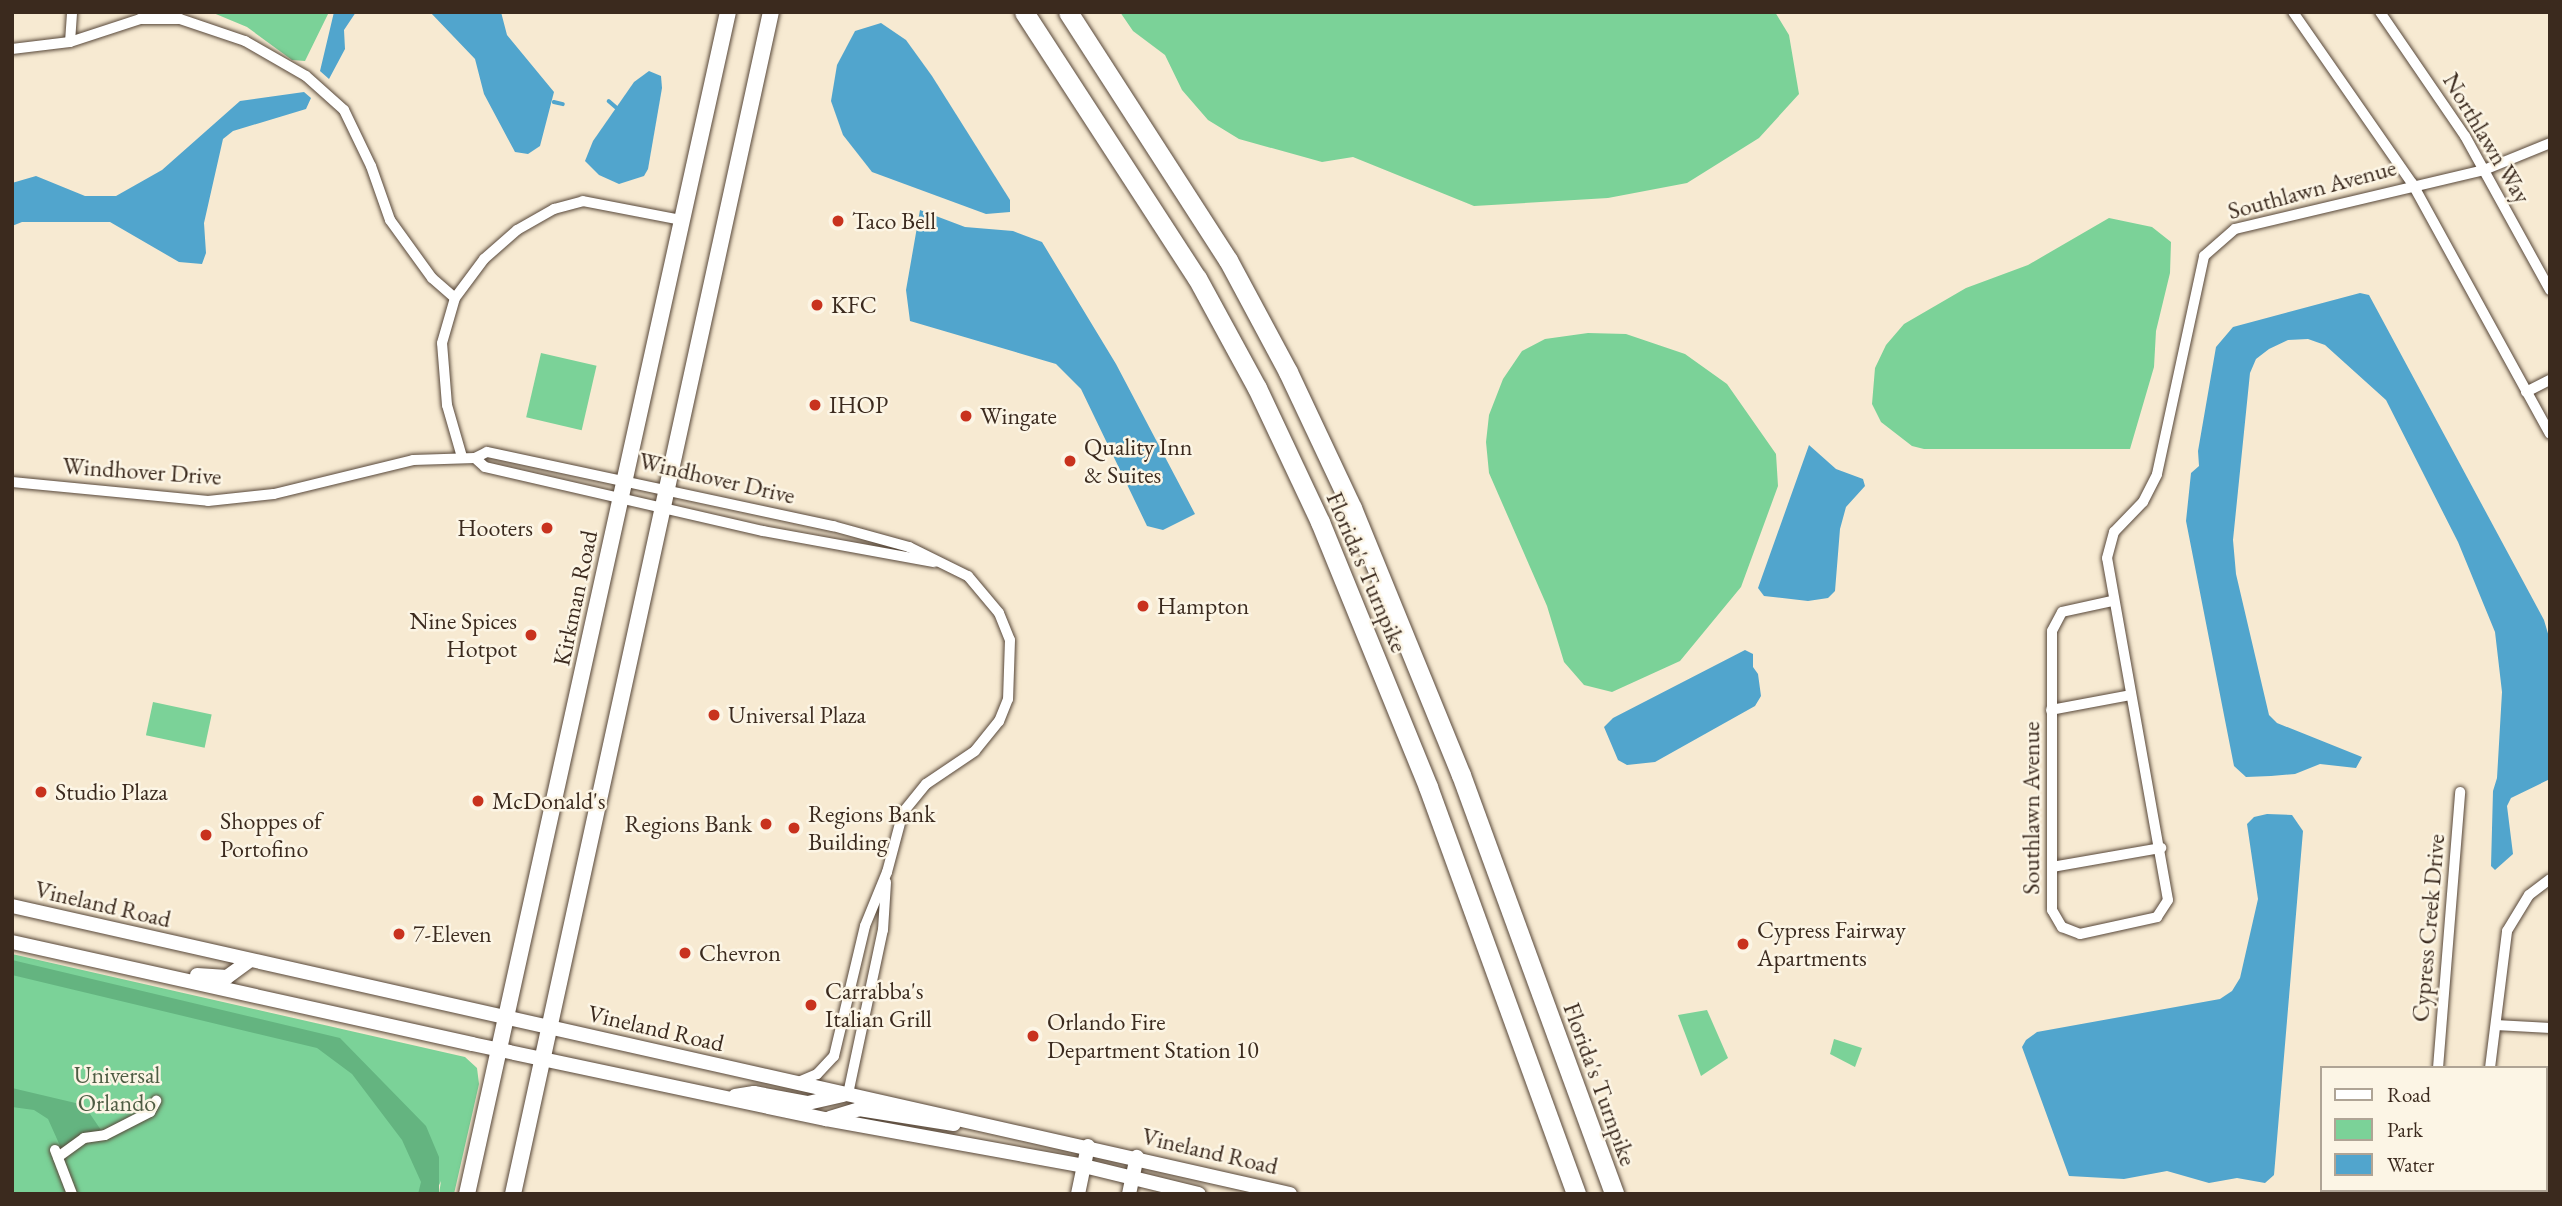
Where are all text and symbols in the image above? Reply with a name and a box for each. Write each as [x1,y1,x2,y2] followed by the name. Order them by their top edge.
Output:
[2437,68,2537,208] street label: Northlawn Way
[2225,153,2399,225] street label: Southlawn Avenue
[852,207,936,235] place label: Taco Bell
[830,213,846,229] marker: Taco Bell
[831,291,877,319] place label: KFC
[809,297,825,313] marker: KFC
[829,391,888,419] place label: IHOP
[807,397,823,413] marker: IHOP
[980,402,1057,430] place label: Wingate
[958,408,974,424] marker: Wingate
[1084,433,1193,489] place label: Quality Inn & Suites
[636,446,798,510] street label: Windhover Drive
[61,451,223,491] street label: Windhover Drive
[1062,453,1078,469] marker: Quality Inn & Suites
[1320,488,1414,656] street label: Florida's Turnpike
[457,514,533,542] place label: Hooters
[539,520,555,536] marker: Hooters
[547,528,603,668] street label: Kirkman Road
[1157,592,1249,620] place label: Hampton
[1135,598,1151,614] marker: Hampton
[409,607,517,663] place label: Nine Spices Hotpot
[523,627,539,643] marker: Nine Spices Hotpot
[728,701,866,729] place label: Universal Plaza
[706,707,722,723] marker: Universal Plaza
[2017,721,2045,895] street label: Southlawn Avenue
[55,778,168,806] place label: Studio Plaza
[33,784,49,800] marker: Studio Plaza
[492,787,606,815] place label: McDonald's
[470,793,486,809] marker: McDonald's
[808,800,935,856] place label: Regions Bank Building
[220,807,322,863] place label: Shoppes of Portofino
[625,810,752,838] place label: Regions Bank
[758,816,774,832] marker: Regions Bank
[786,820,802,836] marker: Regions Bank Building
[198,827,214,843] marker: Shoppes of Portofino
[2405,833,2451,1023] street label: Cypress Creek Drive
[32,874,174,934] street label: Vineland Road
[1757,916,1906,972] place label: Cypress Fairway Apartments
[413,920,492,948] place label: 7-Eleven
[391,926,407,942] marker: 7-Eleven
[1735,936,1751,952] marker: Cypress Fairway Apartments
[699,939,781,967] place label: Chevron
[677,945,693,961] marker: Chevron
[825,977,932,1033] place label: Carrabba's Italian Grill
[803,997,819,1013] marker: Carrabba's Italian Grill
[585,998,727,1058] street label: Vineland Road
[1557,999,1643,1169] street label: Florida's Turnpike
[1047,1008,1259,1064] place label: Orlando Fire Department Station 10
[1025,1028,1041,1044] marker: Orlando Fire Department Station 10
[74,1061,160,1117] park label: Universal Orlando
[2320,1066,2548,1192] legend
[2387,1081,2431,1108] text: Road
[2387,1116,2423,1143] text: Park
[1139,1121,1281,1181] street label: Vineland Road
[2387,1151,2434,1178] text: Water

